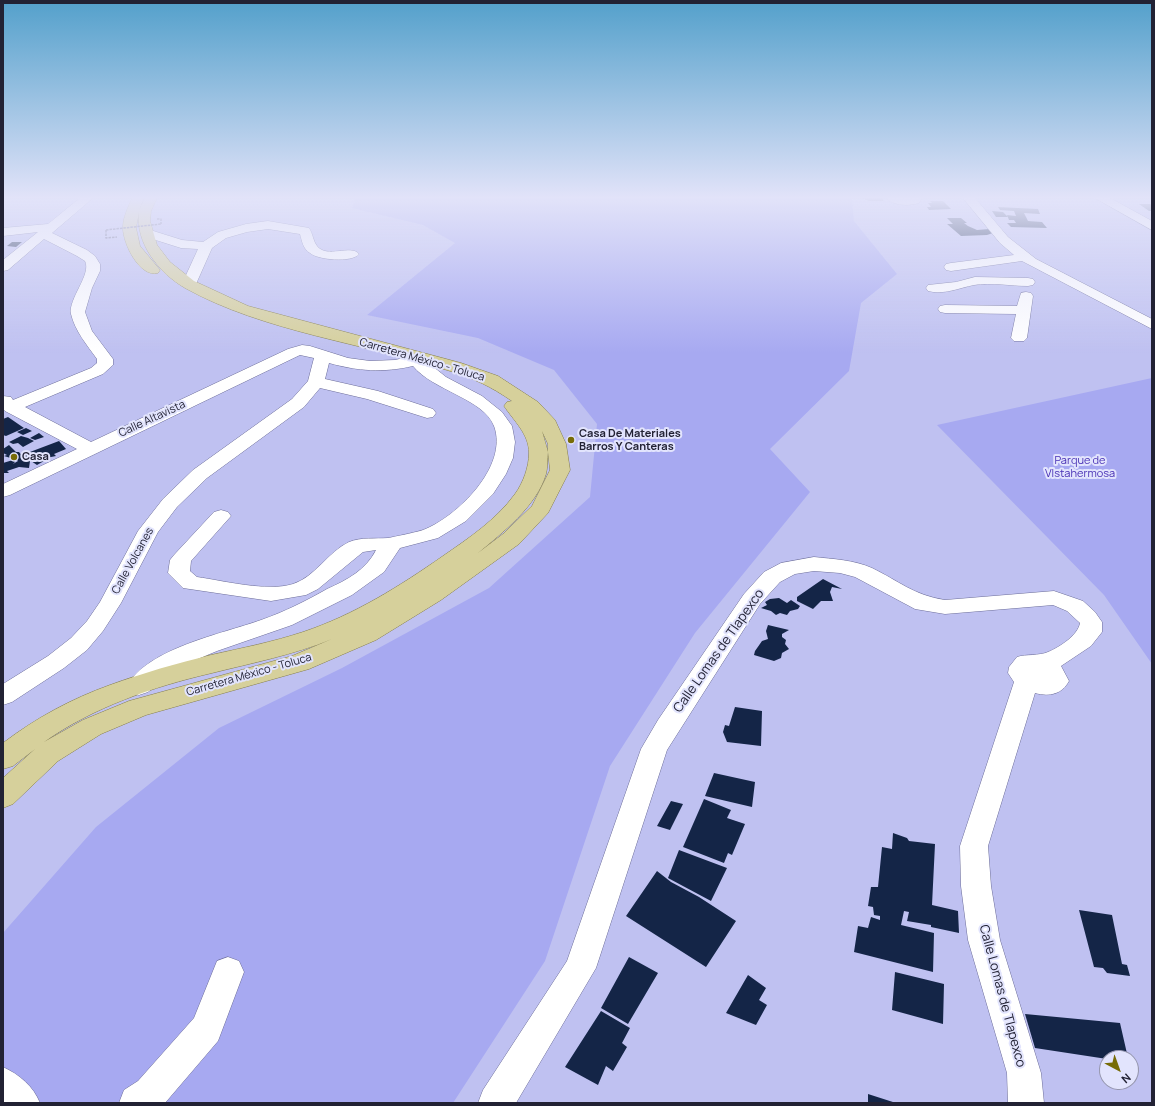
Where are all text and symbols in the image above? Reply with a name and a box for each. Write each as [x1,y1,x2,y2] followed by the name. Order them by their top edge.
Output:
[358,336,486,384] street label: Carretera México - Toluca
[117,398,187,440] street label: Calle Altavista
[579,427,681,453] place label: Casa De Materiales Barros Y Canteras
[566,435,576,445] marker: Casa De Materiales Barros Y Canteras
[22,450,49,464] place label: Casa
[9,452,19,462] marker: Casa
[1045,454,1115,480] park label: Parque de VIstahermosa
[109,526,157,596] street label: Calle Volcanes
[670,586,768,716] street label: Calle Lomas de Tlapexco
[185,651,313,699] street label: Carretera México - Toluca
[975,923,1029,1069] street label: Calle Lomas de Tlapexco
[1099,1050,1139,1090] north arrow
[1119,1070,1134,1087] text: N

